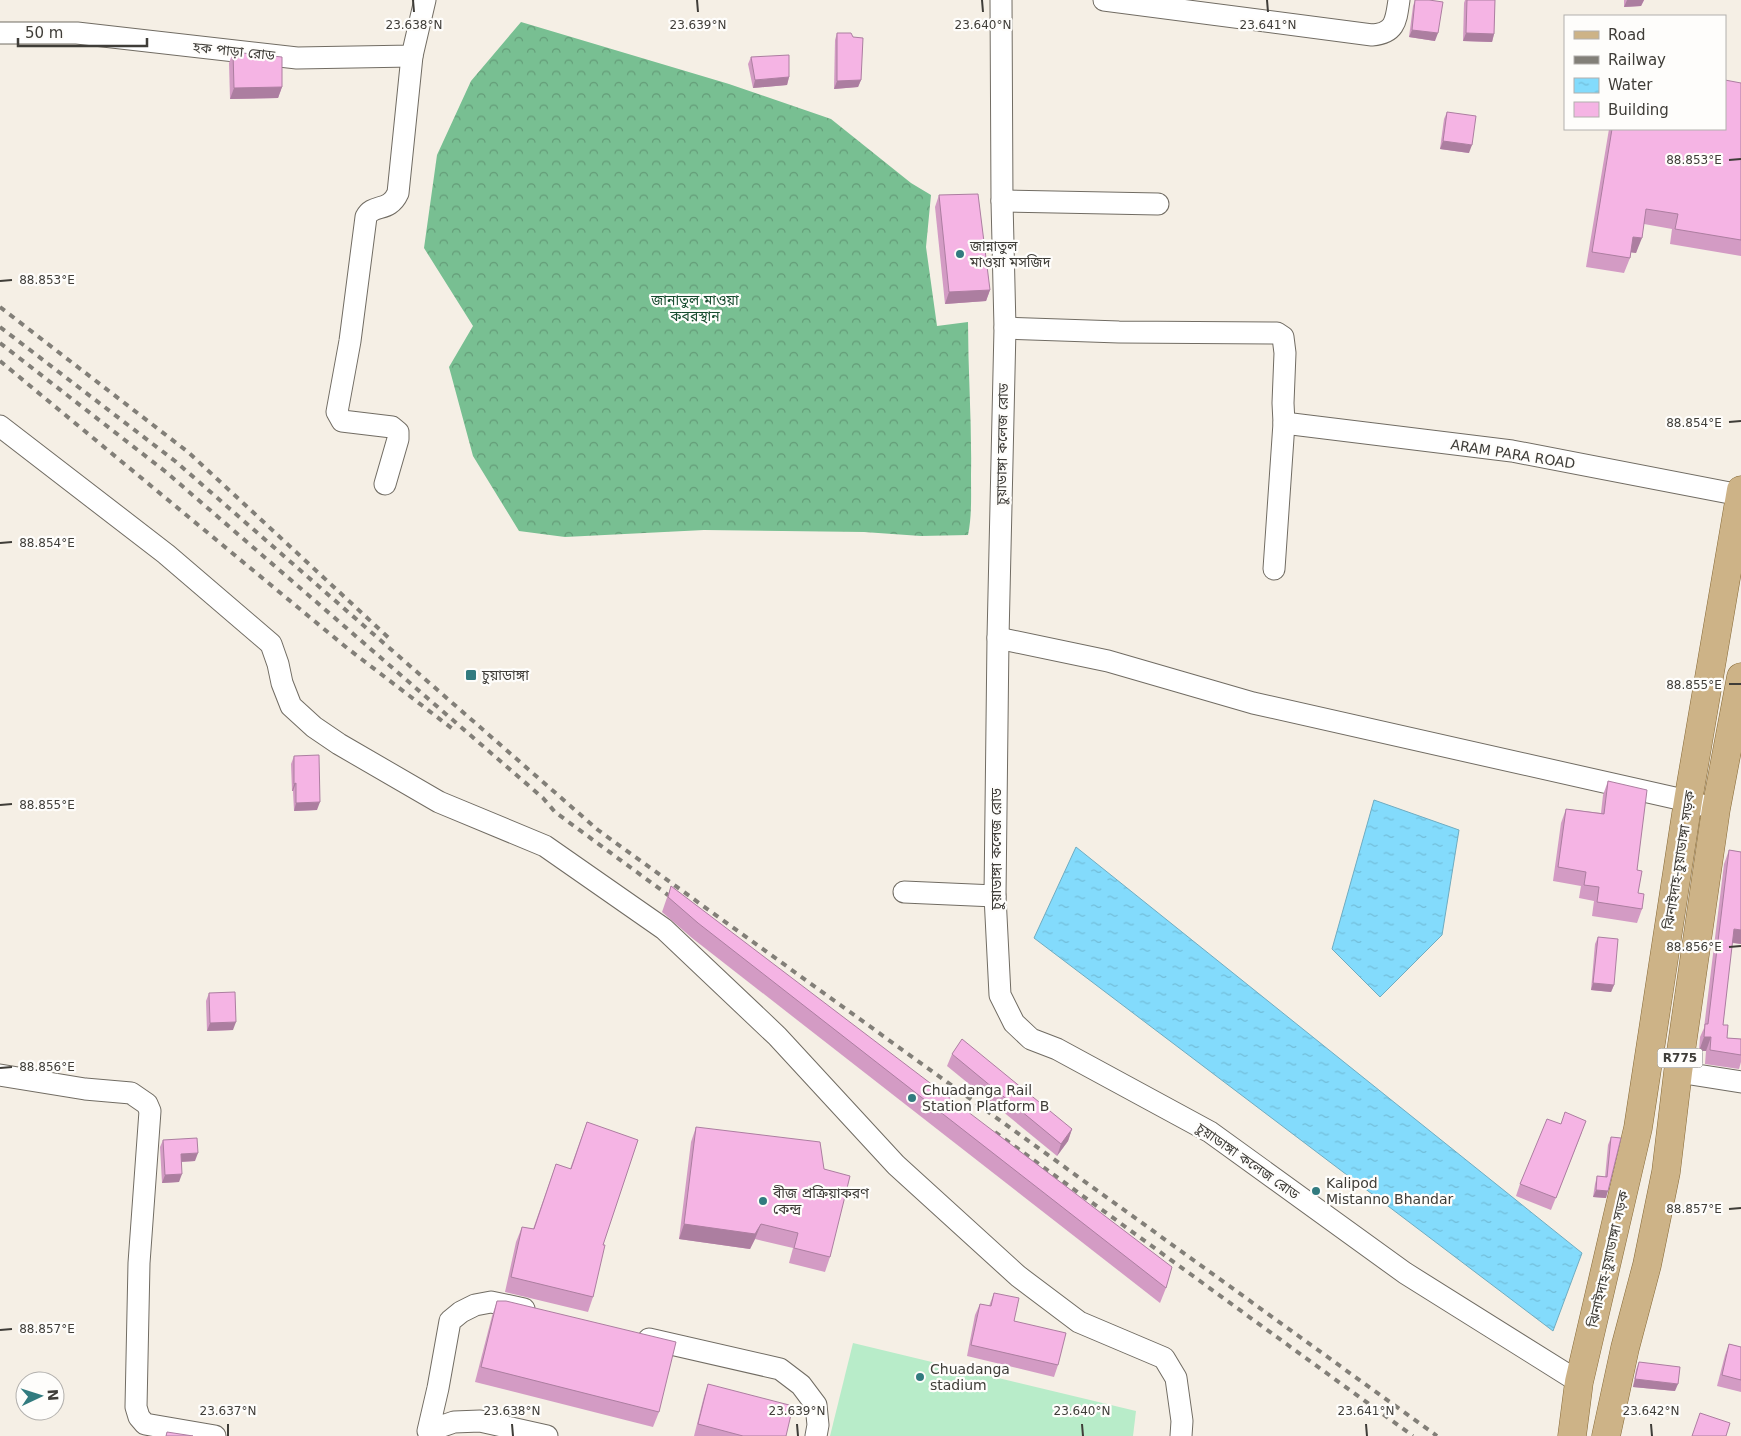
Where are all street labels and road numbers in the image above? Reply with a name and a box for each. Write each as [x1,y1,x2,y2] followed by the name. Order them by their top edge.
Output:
[191,39,277,63] street label: হক পাড়া রোড
[993,382,1013,506] street label: চুয়াডাঙ্গা কলেজ রোড
[1450,436,1576,472] street label: ARAM PARA ROAD
[988,787,1006,911] street label: চুয়াডাঙ্গা কলেজ রোড
[1660,789,1699,932] street label: ঝিনাইদাহ-চুয়াডাঙ্গা সড়ক
[1658,1048,1702,1068] road number: R775
[1192,1119,1303,1204] street label: চুয়াডাঙ্গা কলেজ রোড
[1584,1188,1633,1330] street label: ঝিনাইদাহ-চুয়াডাঙ্গা সড়ক

